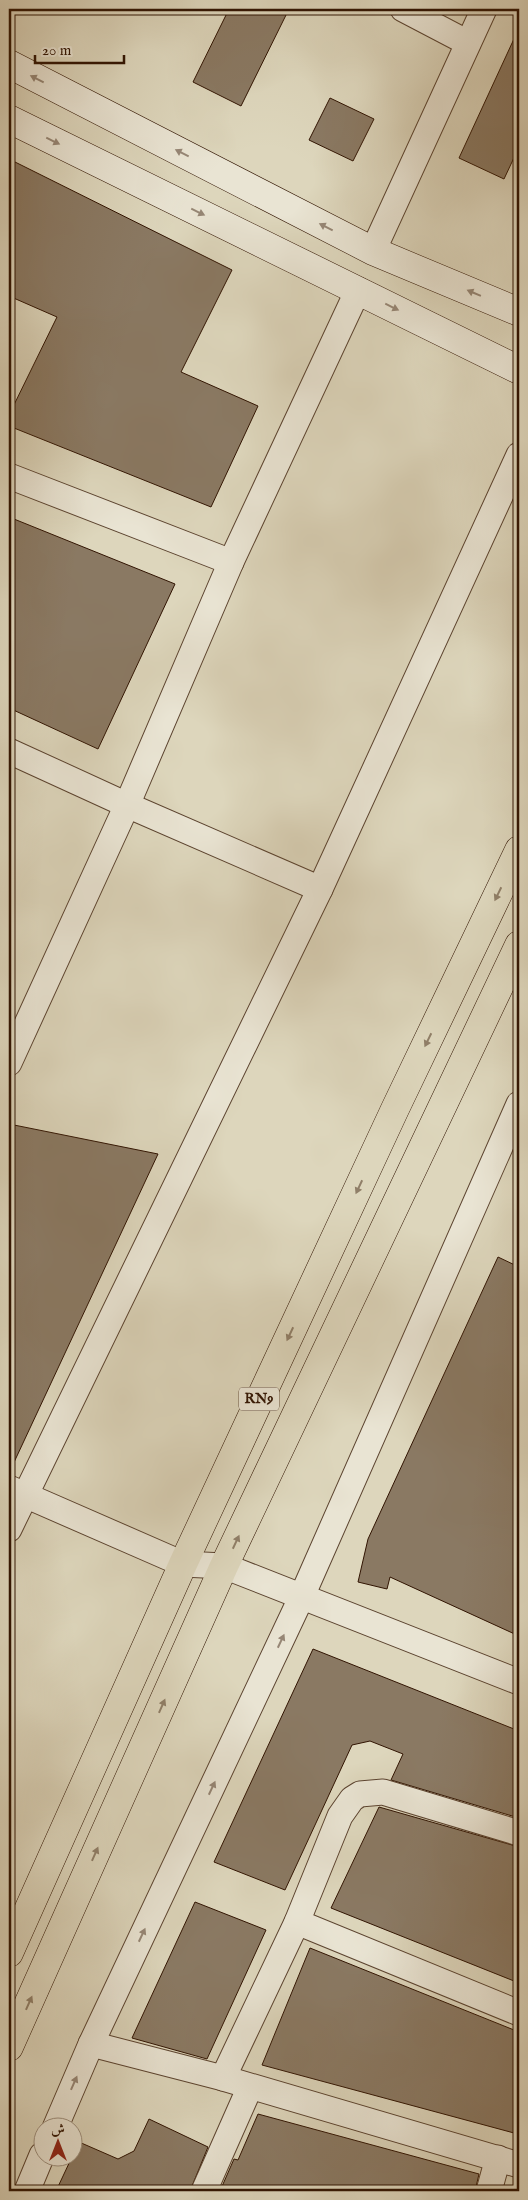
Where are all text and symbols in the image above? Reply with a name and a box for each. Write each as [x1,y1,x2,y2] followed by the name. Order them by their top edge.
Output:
[35,32,124,64] scale bar
[42,41,72,60] text: 20 m
[30,75,44,83] one-way arrow
[45,137,60,145] one-way arrow
[174,149,189,157] one-way arrow
[191,208,206,216] one-way arrow
[319,223,333,231] one-way arrow
[467,289,481,297] one-way arrow
[384,303,399,311] one-way arrow
[494,887,502,901] one-way arrow
[424,1033,432,1047] one-way arrow
[354,1180,362,1194] one-way arrow
[285,1327,294,1342] one-way arrow
[239,1388,279,1410] road number: RN9
[232,1535,240,1549] one-way arrow
[277,1634,285,1648] one-way arrow
[158,1699,166,1713] one-way arrow
[208,1781,216,1795] one-way arrow
[92,1847,100,1861] one-way arrow
[139,1928,147,1942] one-way arrow
[25,1996,33,2010] one-way arrow
[71,2076,79,2090] one-way arrow
[32,2118,82,2168] north arrow
[51,2121,65,2139] text: ش

